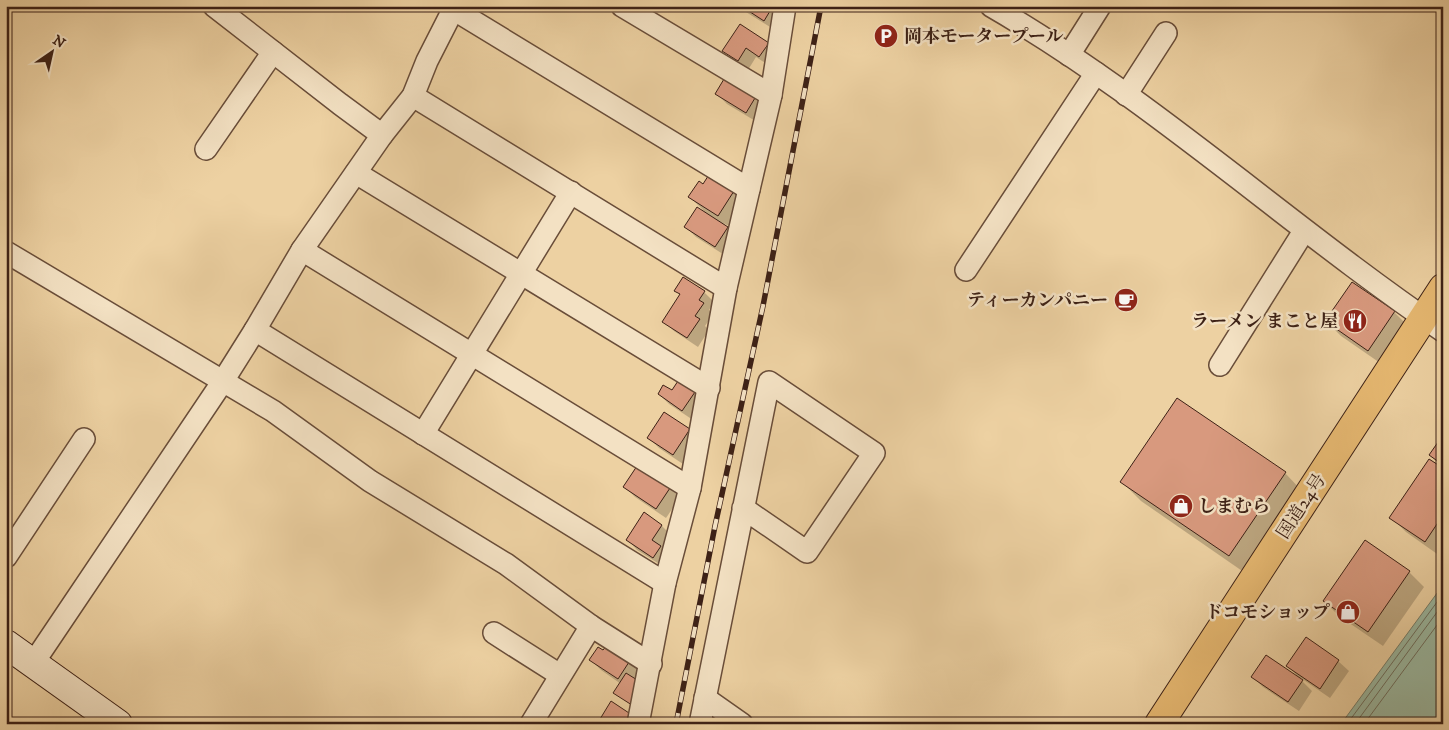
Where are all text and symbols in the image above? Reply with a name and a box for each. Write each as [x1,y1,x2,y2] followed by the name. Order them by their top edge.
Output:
[873,23,899,49] parking icon: 岡本モータープール
[904,26,1063,48] place label: 岡本モータープール
[28,28,78,78] north arrow
[49,31,69,53] text: N
[1113,287,1139,313] cafe icon: ティーカンパニー
[967,290,1108,312] place label: ティーカンパニー
[1342,308,1368,334] restaurant icon: ラーメン まこと屋
[1191,311,1338,333] place label: ラーメン まこと屋
[1273,470,1331,543] street label: 国道24号
[1168,493,1194,519] shop icon: しまむら
[1198,496,1270,518] place label: しまむら
[1335,599,1361,625] shop icon: ドコモショップ
[1205,602,1330,624] place label: ドコモショップ

